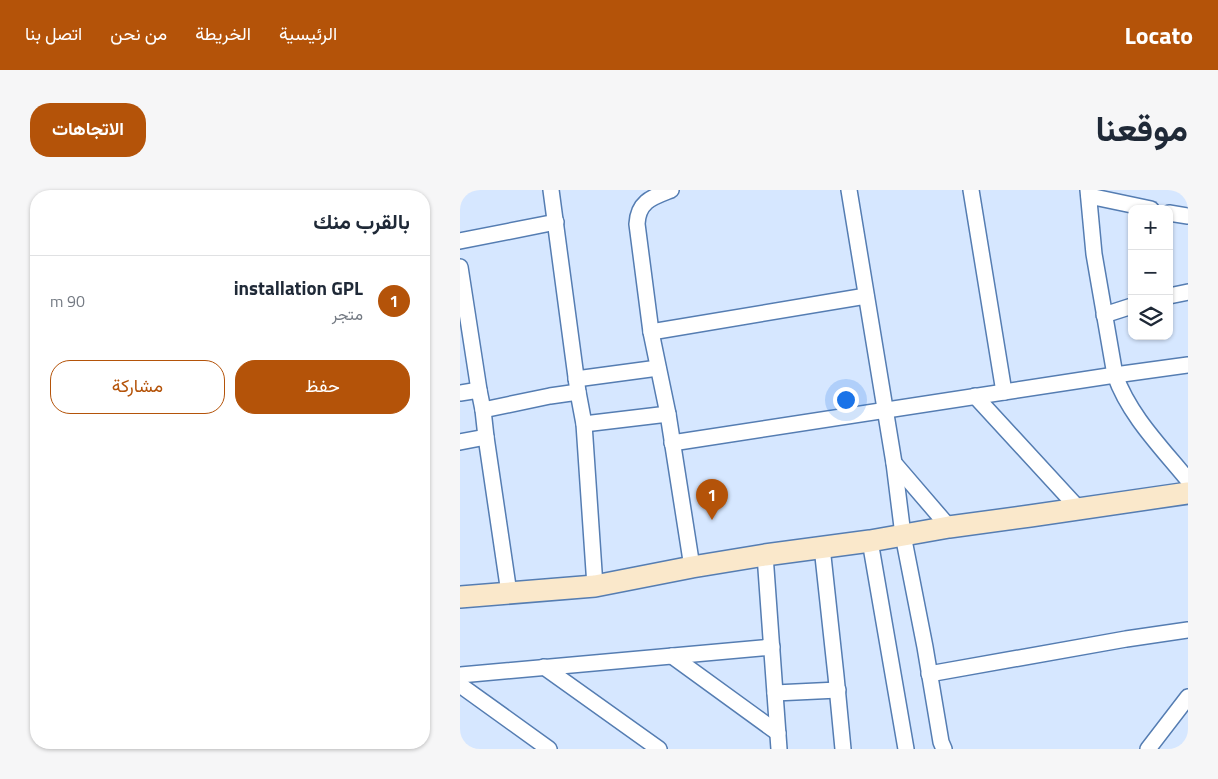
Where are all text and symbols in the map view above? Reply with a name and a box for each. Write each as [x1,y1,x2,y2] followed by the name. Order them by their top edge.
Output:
[1124,17,1193,53] text: Locato
[25,20,82,47] text: اتصل بنا
[110,20,167,47] text: من نحن
[195,20,251,47] text: الخريطة
[279,20,337,47] text: الرئيسية
[1095,101,1188,155] text: موقعنا
[30,103,146,157] button: الاتجاهات
[313,205,410,237] text: بالقرب منك
[1128,205,1173,340] map controls
[1128,205,1173,250] button: +
[1128,250,1173,295] button: −
[234,273,363,302] text: installation GPL
[50,289,85,313] text: 90 m
[390,289,398,313] text: 1
[1128,295,1173,340] button: layers
[332,302,363,326] text: متجر
[50,360,225,414] button: مشاركة
[235,360,410,414] button: حفظ
[833,387,859,413] your location
[696,479,728,520] pin: 1

